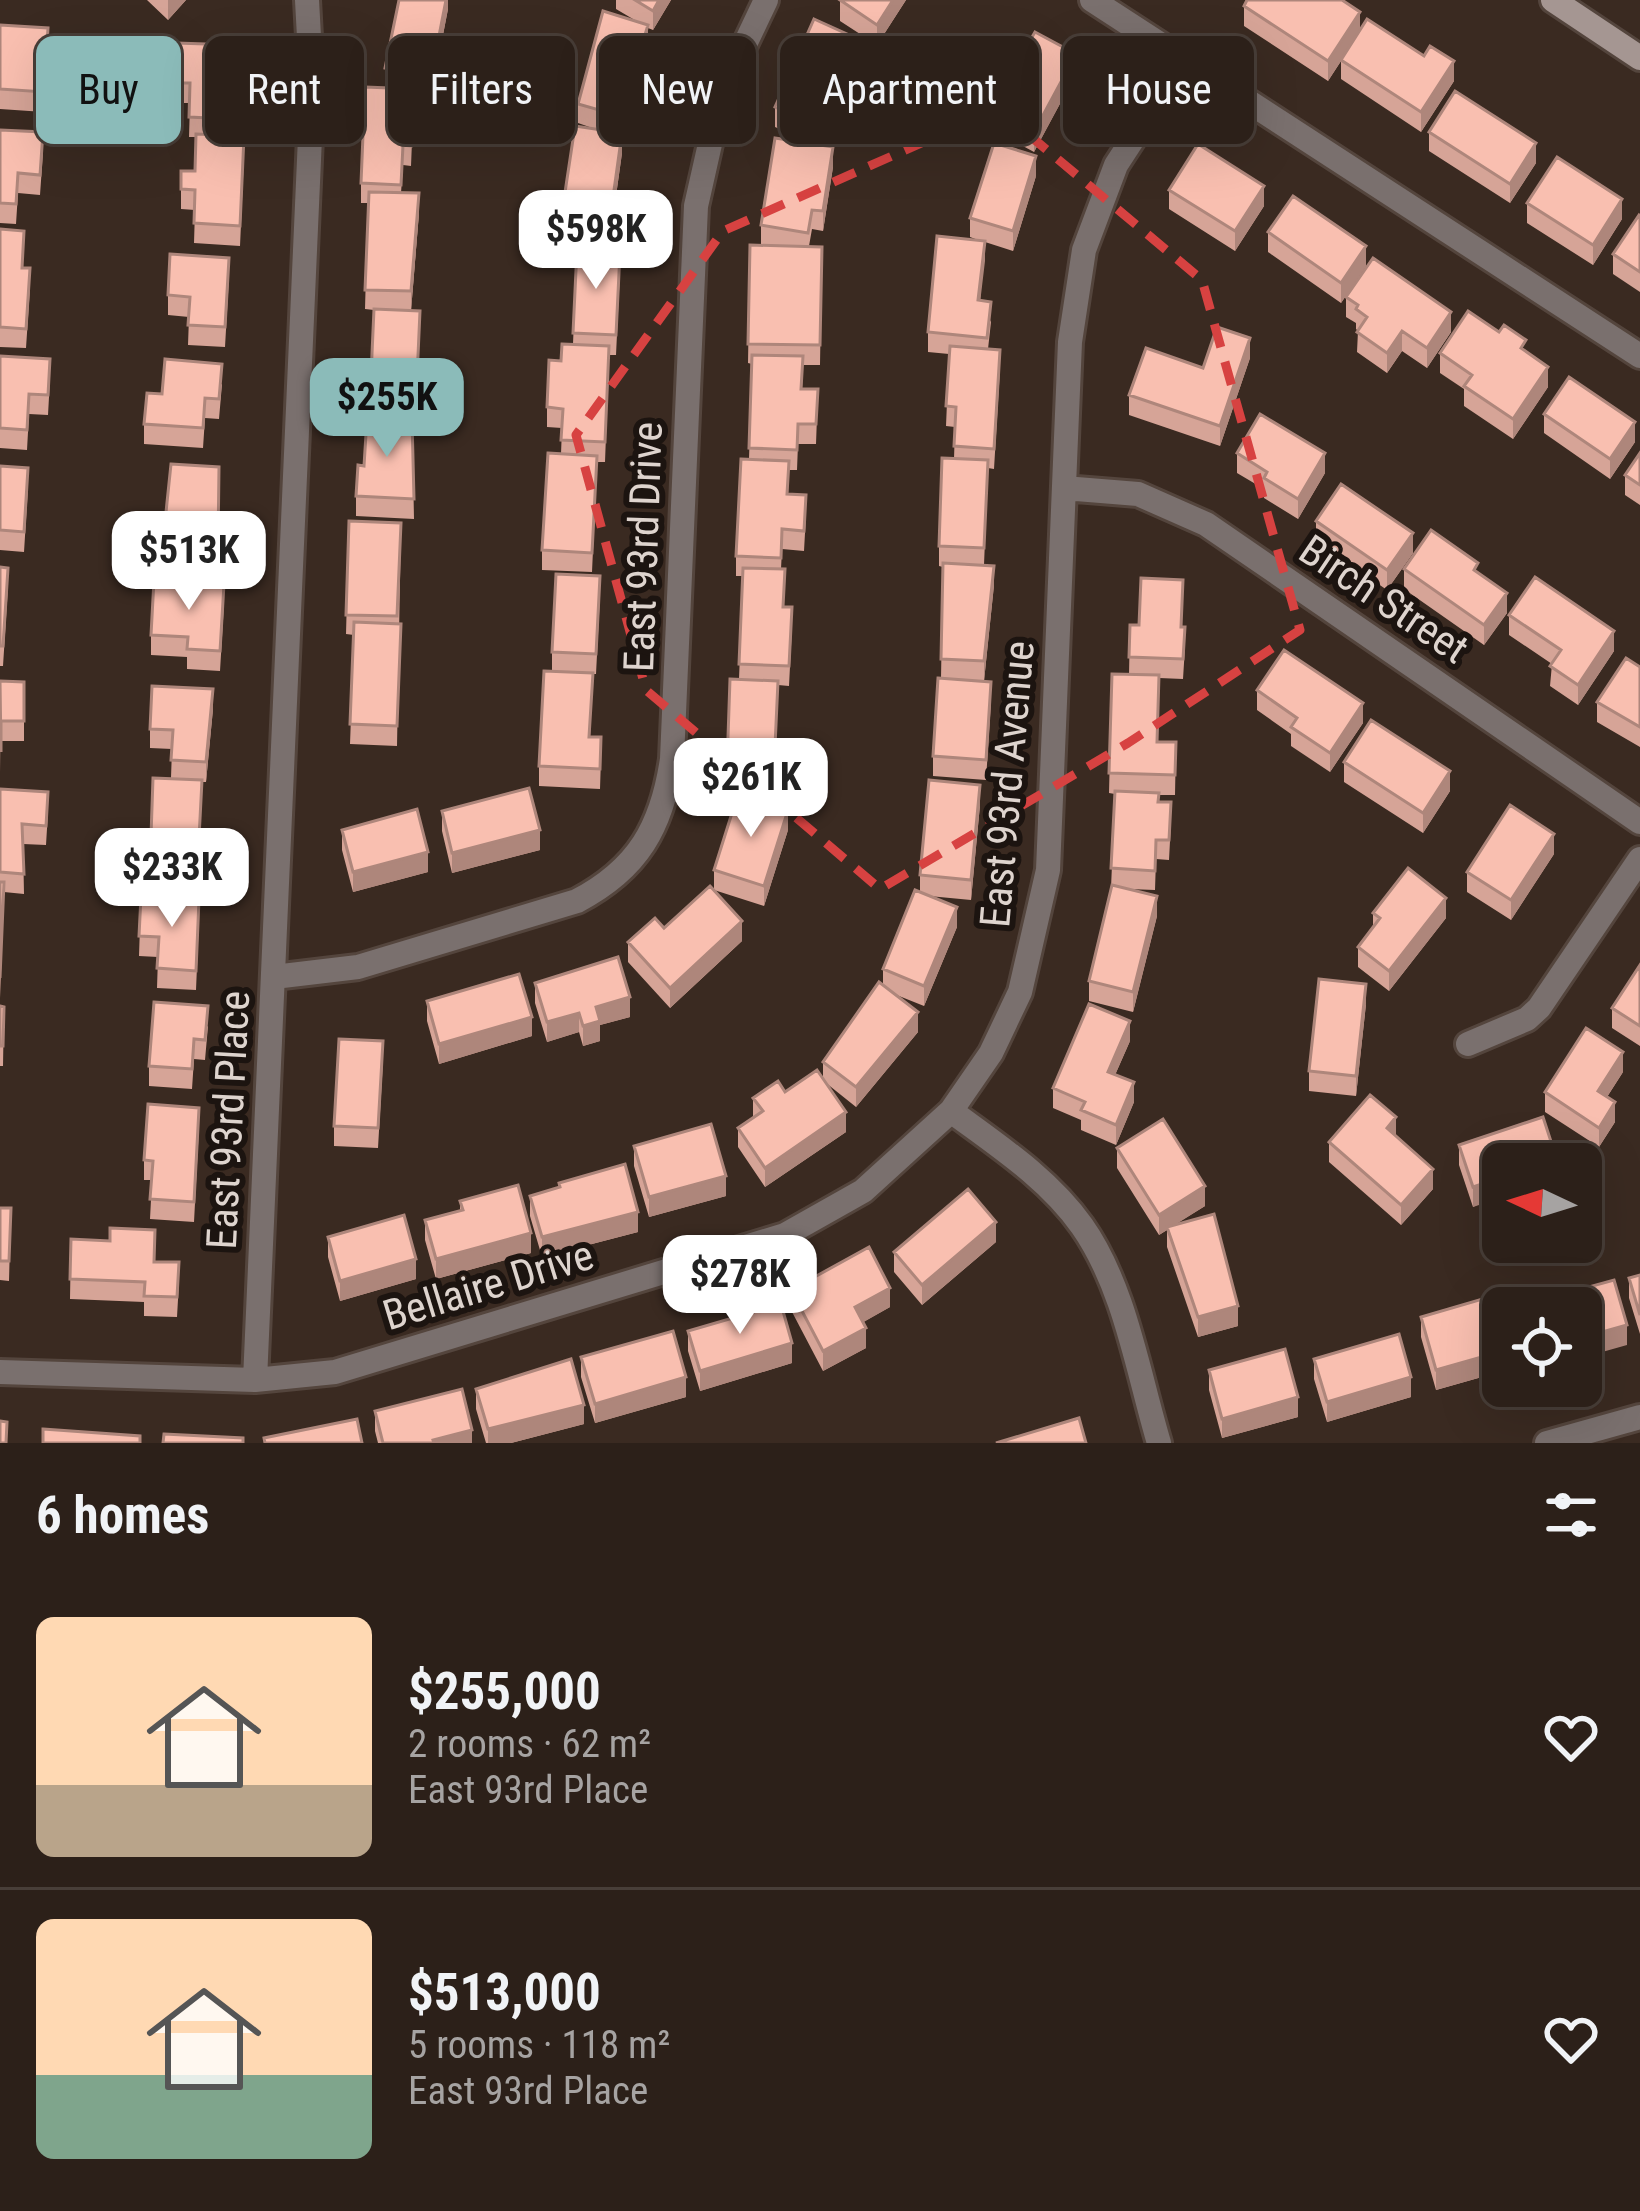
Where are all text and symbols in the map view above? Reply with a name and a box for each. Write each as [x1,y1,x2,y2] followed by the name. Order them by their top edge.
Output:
[36,36,181,144] chip: Buy
[205,36,364,144] chip: Rent
[388,36,575,144] chip: Filters
[599,36,756,144] chip: New
[780,36,1039,144] chip: Apartment
[1063,36,1254,144] chip: House
[512,190,680,292] pin: $598K
[546,206,646,252] text: $598K
[303,358,471,460] pin: $255K
[337,374,437,420] text: $255K
[614,421,672,673] street label: East 93rd Drive
[105,511,273,613] pin: $513K
[1290,525,1478,673] street label: Birch Street
[139,527,239,573] text: $513K
[970,639,1044,929] street label: East 93rd Avenue
[667,738,835,840] pin: $261K
[701,754,801,800] text: $261K
[88,828,256,930] pin: $233K
[122,844,222,890] text: $233K
[197,990,259,1250] street label: East 93rd Place
[1482,1143,1602,1263] north arrow
[1482,1143,1602,1407] map controls
[377,1230,599,1340] street label: Bellaire Drive
[656,1235,824,1337] pin: $278K
[690,1251,790,1297] text: $278K
[1482,1287,1602,1407] button: locate
[1538,1482,1604,1548] icon: filters
[36,1486,209,1545] text: 6 homes
[408,1662,601,1721] text: $255,000
[132,1665,276,1809] icon: home
[1538,1704,1604,1770] icon: heart
[408,1721,651,1767] text: 2 rooms · 62 m²
[408,1767,648,1813] text: East 93rd Place
[408,1963,601,2022] text: $513,000
[132,1967,276,2111] icon: home
[1538,2006,1604,2072] icon: heart
[408,2022,670,2068] text: 5 rooms · 118 m²
[408,2068,648,2114] text: East 93rd Place

